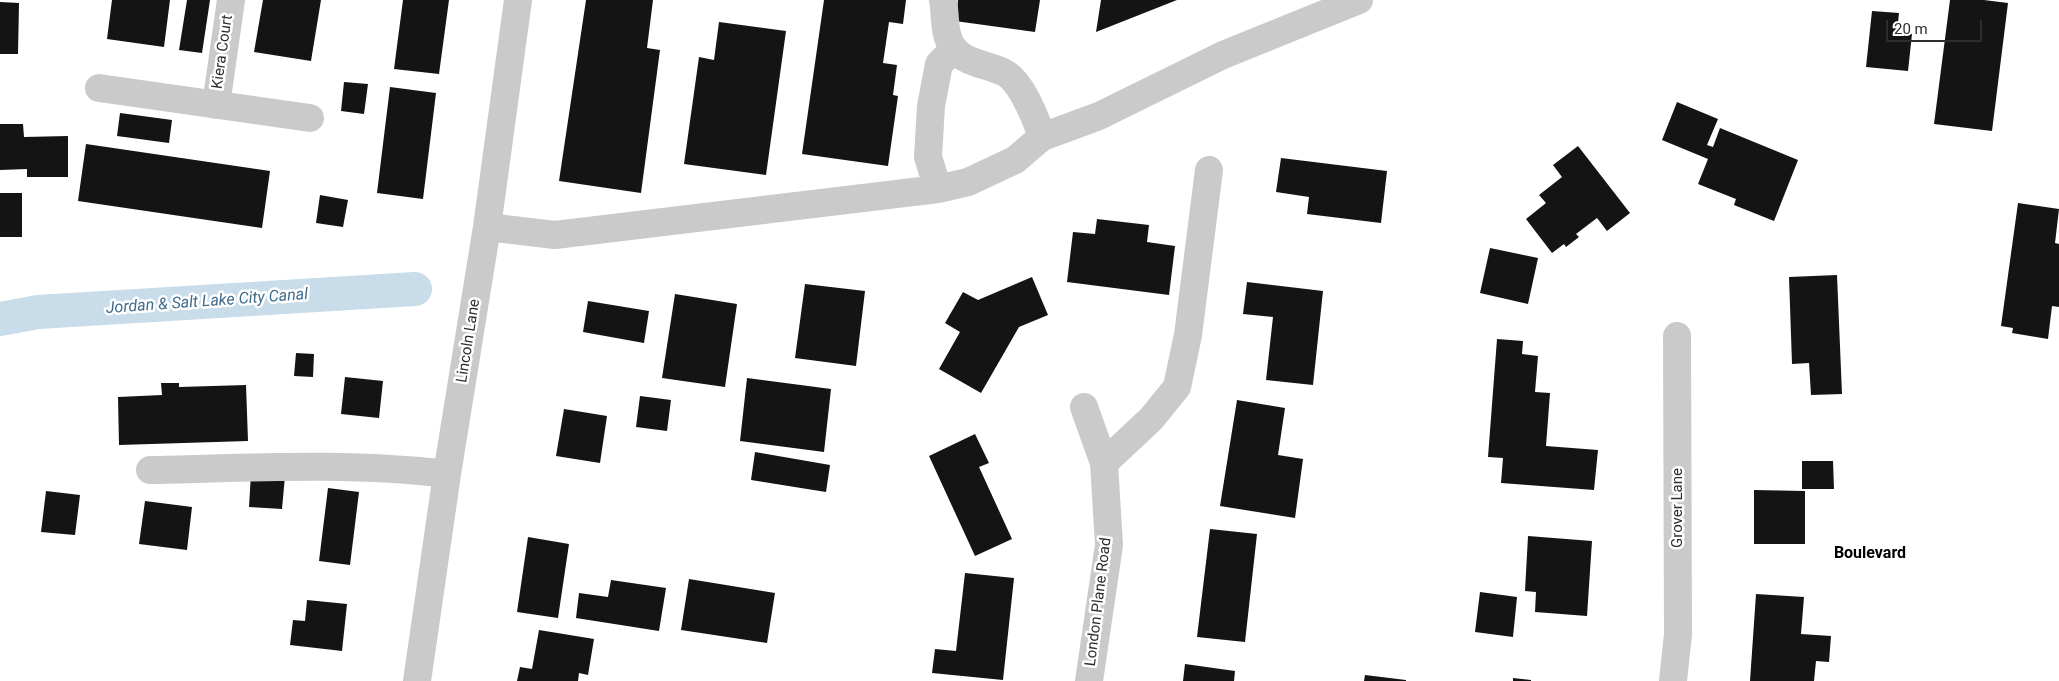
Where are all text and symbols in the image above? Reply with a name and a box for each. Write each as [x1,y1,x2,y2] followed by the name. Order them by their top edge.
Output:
[1889,10,1985,42] scale bar
[209,14,237,90] street label: Kiera Court
[1894,20,1928,38] text: 20 m
[105,285,309,319] water label: Jordan & Salt Lake City Canal
[453,298,485,384] street label: Lincoln Lane
[1669,468,1687,548] street label: Grover Lane
[1082,537,1116,667] street label: London Plane Road
[1834,544,1906,564] district label: Boulevard

